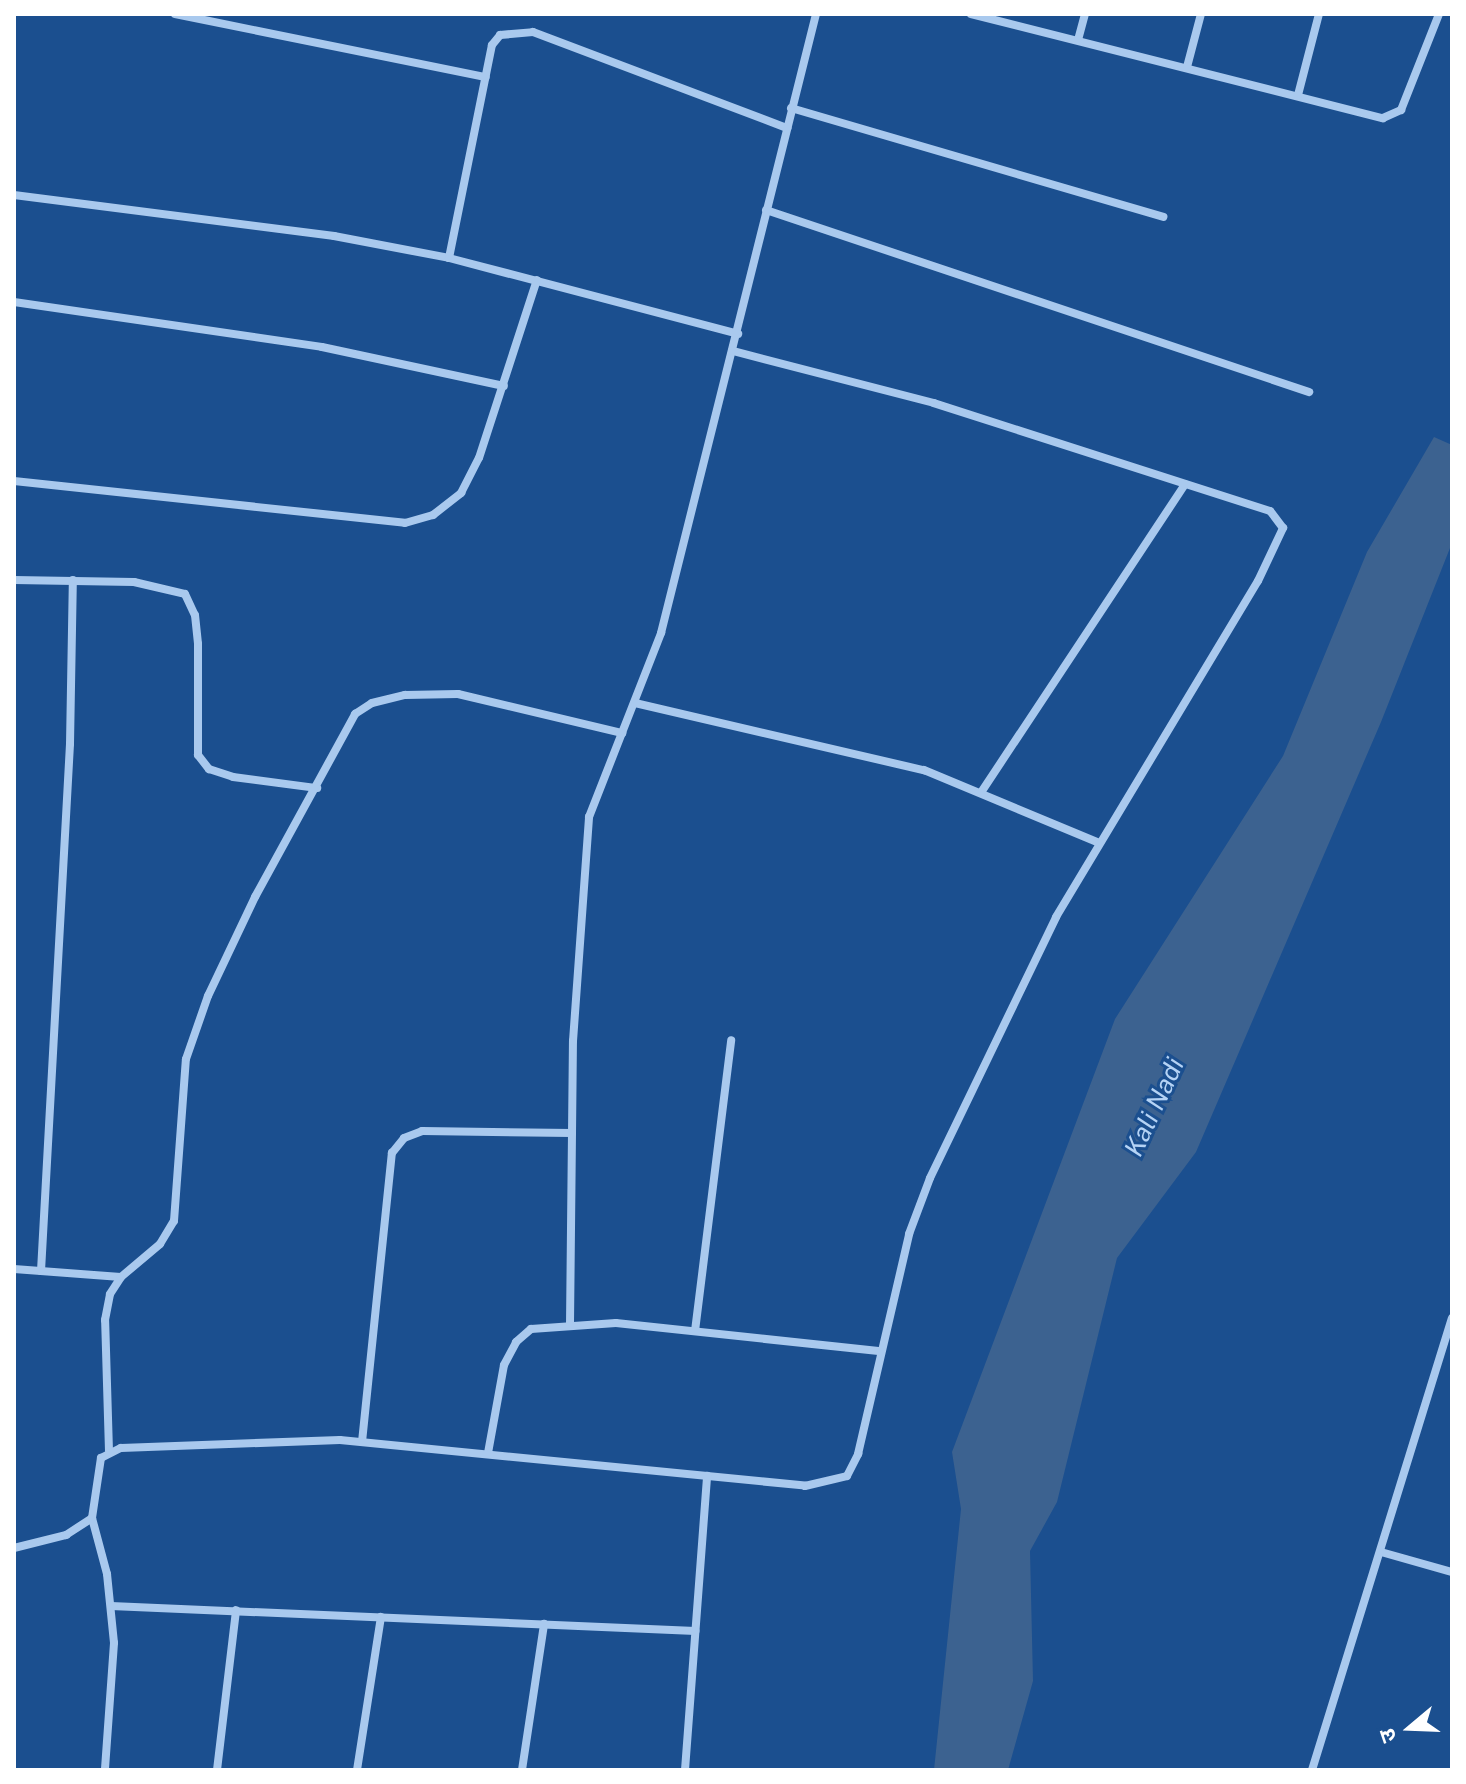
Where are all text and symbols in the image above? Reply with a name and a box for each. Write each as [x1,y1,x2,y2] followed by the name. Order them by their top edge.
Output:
[1118,1053,1190,1161] water label: Kali Nadi
[1370,1688,1450,1768] north arrow
[1373,1725,1402,1746] text: उ

